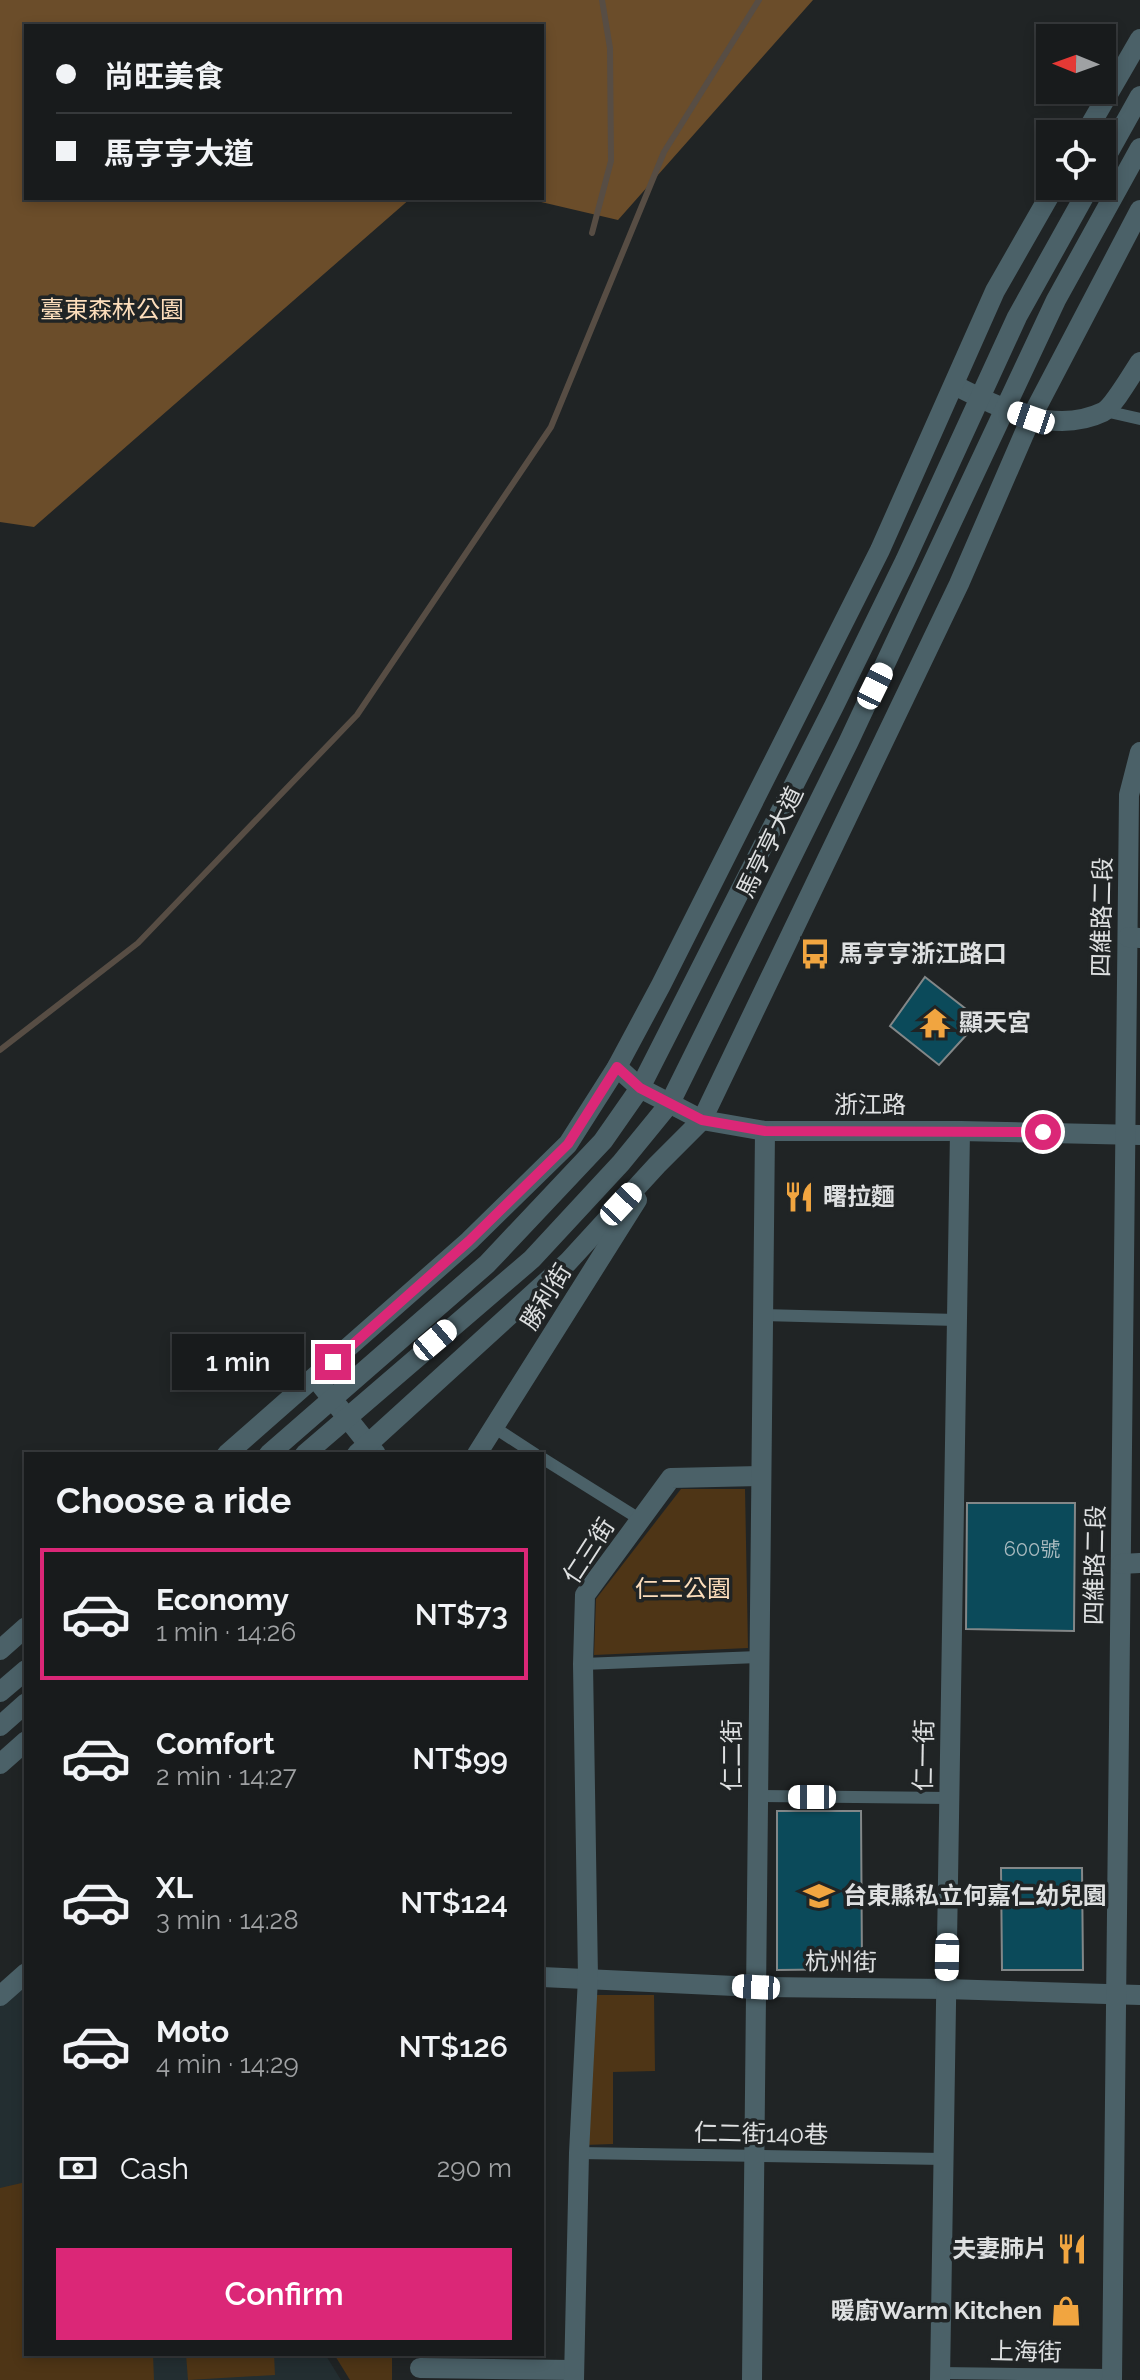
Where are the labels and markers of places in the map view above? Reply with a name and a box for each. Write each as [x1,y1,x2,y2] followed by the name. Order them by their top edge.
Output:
[798,937,832,971] bus stop icon: 馬亨亨浙江路口
[839,939,1007,968] place label: 馬亨亨浙江路口
[918,1006,952,1040] temple icon: 顯天宮
[959,1008,1031,1037] place label: 顯天宮
[782,1180,816,1214] restaurant icon: 曙拉麵
[823,1182,895,1211] place label: 曙拉麵
[802,1879,836,1913] school or university icon: 台東縣私立何嘉仁幼兒園
[843,1881,1107,1910] place label: 台東縣私立何嘉仁幼兒園
[1055,2232,1089,2266] restaurant icon: 夫妻肺片
[952,2234,1048,2263] place label: 夫妻肺片
[1049,2294,1083,2328] shop icon: 暖廚Warm Kitchen
[831,2296,1042,2325] place label: 暖廚Warm Kitchen

